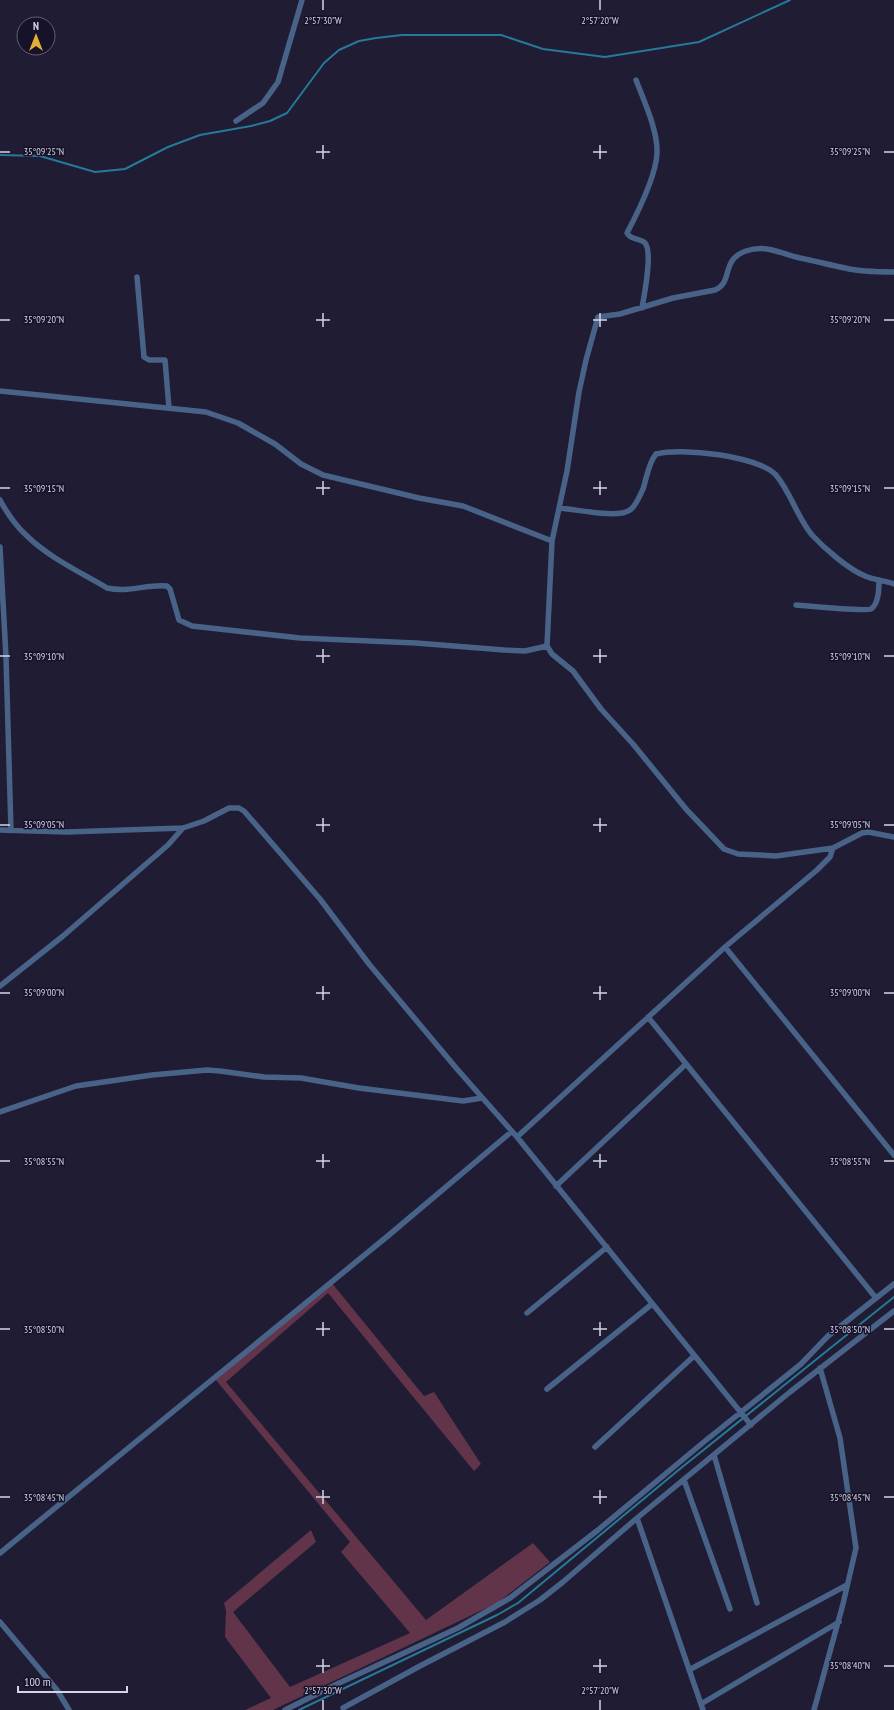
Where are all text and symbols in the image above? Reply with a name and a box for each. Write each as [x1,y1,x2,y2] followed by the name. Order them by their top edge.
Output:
[304,14,342,27] text: 2°57'30"W
[581,14,619,27] text: 2°57'20"W
[16,16,56,56] north arrow
[33,19,39,33] text: N
[24,145,64,158] text: 35°09'25"N
[830,145,870,158] text: 35°09'25"N
[24,313,64,326] text: 35°09'20"N
[830,313,870,326] text: 35°09'20"N
[24,482,64,495] text: 35°09'15"N
[830,482,870,495] text: 35°09'15"N
[24,650,64,663] text: 35°09'10"N
[830,650,870,663] text: 35°09'10"N
[24,818,64,831] text: 35°09'05"N
[830,818,870,831] text: 35°09'05"N
[24,986,64,999] text: 35°09'00"N
[830,986,870,999] text: 35°09'00"N
[24,1155,64,1168] text: 35°08'55"N
[830,1155,870,1168] text: 35°08'55"N
[24,1323,64,1336] text: 35°08'50"N
[830,1323,870,1336] text: 35°08'50"N
[24,1491,64,1504] text: 35°08'45"N
[830,1491,870,1504] text: 35°08'45"N
[830,1659,870,1672] text: 35°08'40"N
[18,1668,127,1694] scale bar
[24,1674,51,1689] text: 100 m
[304,1684,342,1697] text: 2°57'30"W
[581,1684,619,1697] text: 2°57'20"W

